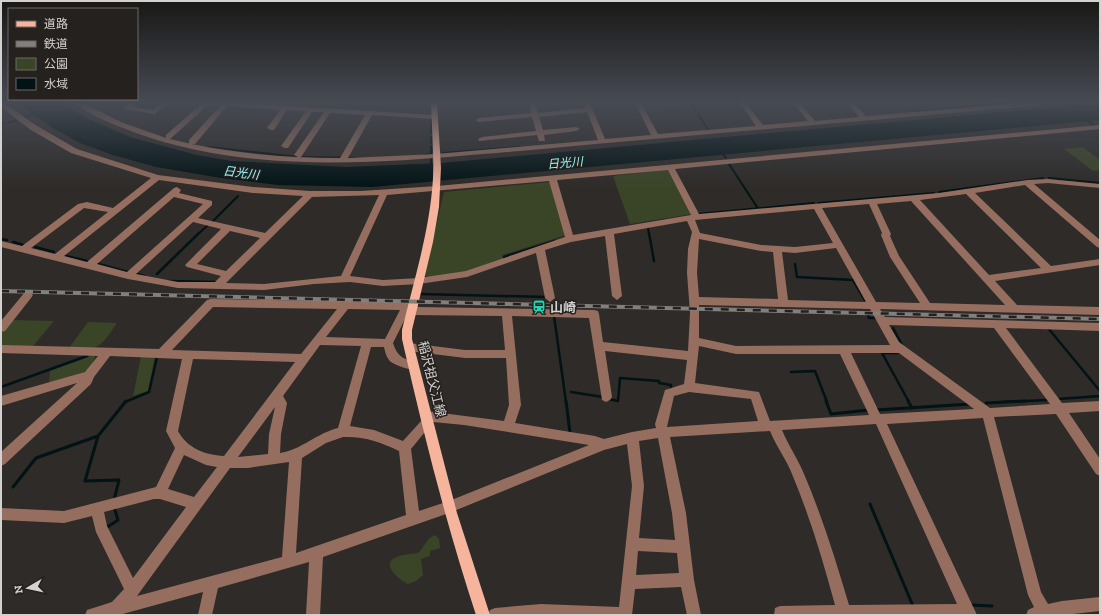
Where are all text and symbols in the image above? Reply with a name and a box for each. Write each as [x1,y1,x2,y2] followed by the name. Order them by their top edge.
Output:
[8,8,138,100] legend
[44,17,68,31] text: 道路
[44,37,68,51] text: 鉄道
[44,57,68,71] text: 公園
[44,77,68,91] text: 水域
[546,154,586,172] water label: 日光川
[222,164,262,182] water label: 日光川
[531,299,547,315] station icon: 山崎
[550,300,576,315] place label: 山崎
[415,339,449,419] street label: 稲沢祖父江線
[8,568,48,608] north arrow
[11,584,26,595] text: N

